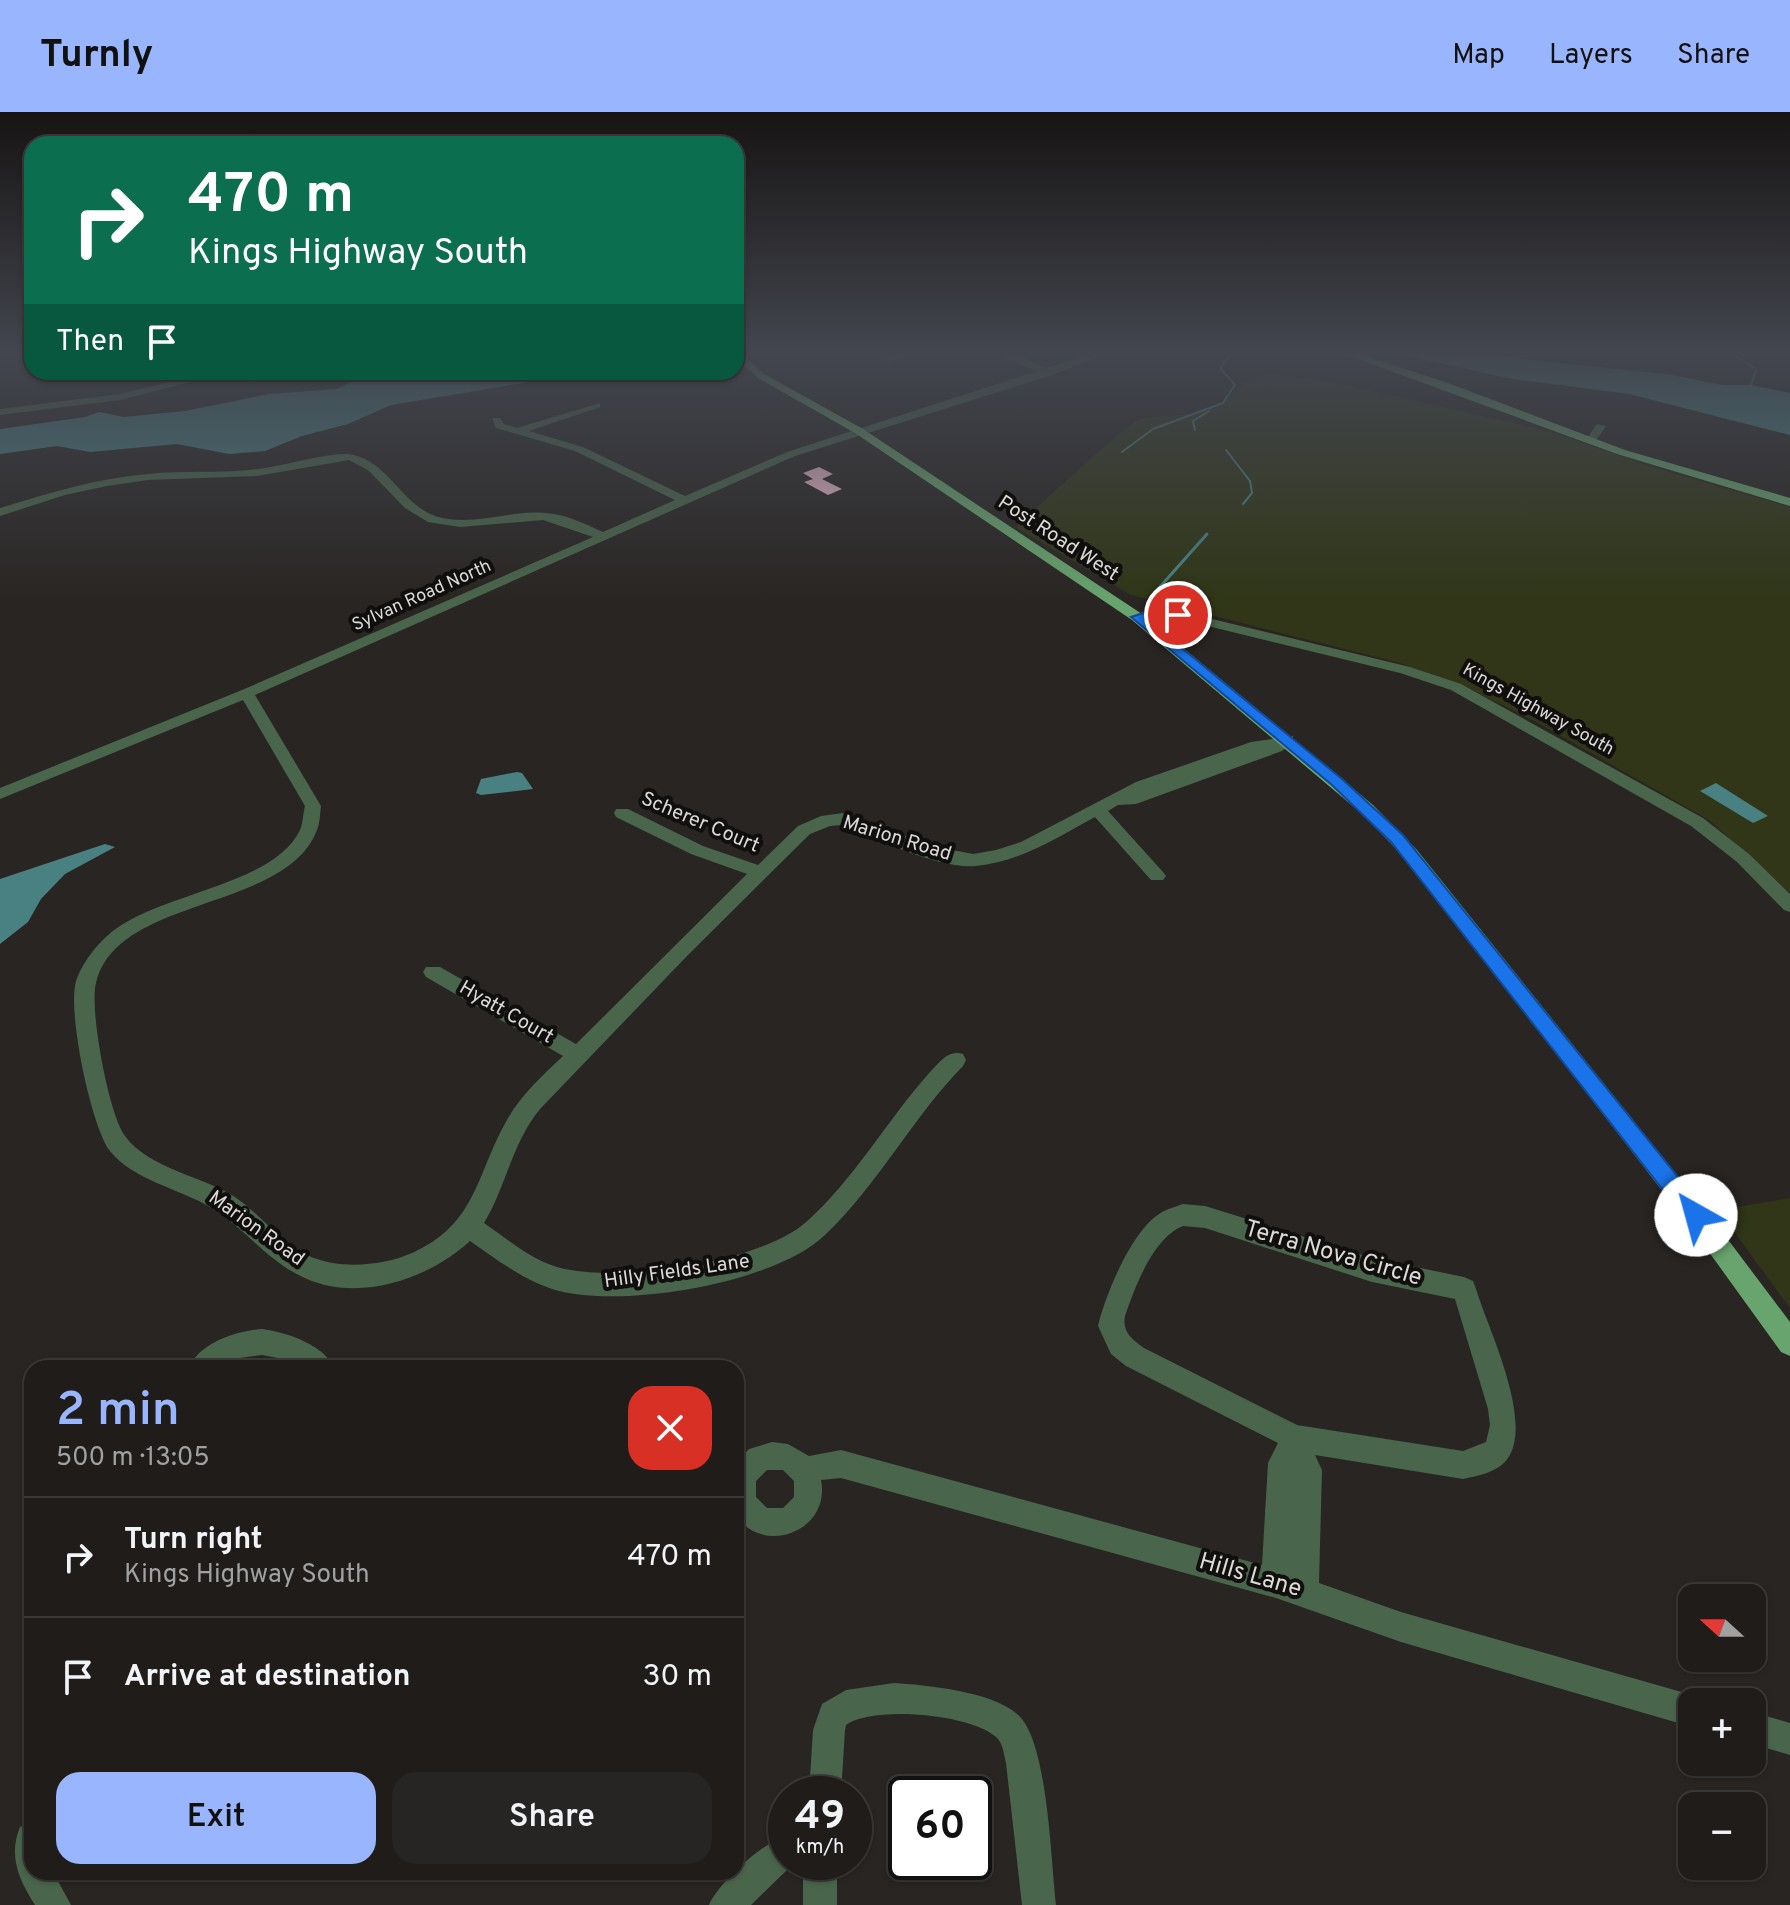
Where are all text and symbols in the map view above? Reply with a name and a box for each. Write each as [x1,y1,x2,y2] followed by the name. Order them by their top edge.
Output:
[40,32,153,81] text: Turnly
[1452,38,1505,74] text: Map
[1549,38,1633,74] text: Layers
[1677,38,1750,74] text: Share
[188,162,354,232] text: 470 m
[56,168,160,272] icon: right
[188,231,528,277] text: Kings Highway South
[140,320,184,364] icon: arrive
[56,324,124,361] text: Then
[992,490,1124,588] street label: Post Road West
[349,555,495,637] street label: Sylvan Road North
[1144,581,1212,649] pin
[1156,593,1200,637] icon: arrive
[1458,659,1618,761] street label: Kings Highway South
[637,786,763,860] street label: Scherer Court
[839,810,955,868] street label: Marion Road
[454,975,558,1051] street label: Hyatt Court
[1654,1173,1738,1257] position arrow
[203,1185,309,1273] street label: Marion Road
[1241,1214,1425,1294] street label: Terra Nova Circle
[603,1249,751,1295] street label: Hilly Fields Lane
[56,1382,180,1442] text: 2 min
[628,1386,712,1470] button: close
[56,1442,210,1475] text: 500 m · 13:05
[124,1522,262,1559] text: Turn right
[56,1535,100,1579] icon: right
[627,1539,712,1576] text: 470 m
[1195,1547,1305,1605] street label: Hills Lane
[124,1559,370,1592] text: Kings Highway South
[1678,1584,1766,1672] north arrow
[1678,1584,1766,1880] map controls
[56,1655,100,1699] icon: arrive
[124,1659,410,1696] text: Arrive at destination
[643,1659,712,1696] text: 30 m
[1678,1688,1766,1776] button: +
[56,1772,376,1864] button: Exit
[392,1772,712,1864] button: Share
[888,1776,992,1880] speed limit sign: 60
[1678,1792,1766,1880] button: −
[795,1793,845,1843] text: 49
[796,1835,844,1861] text: km/h

